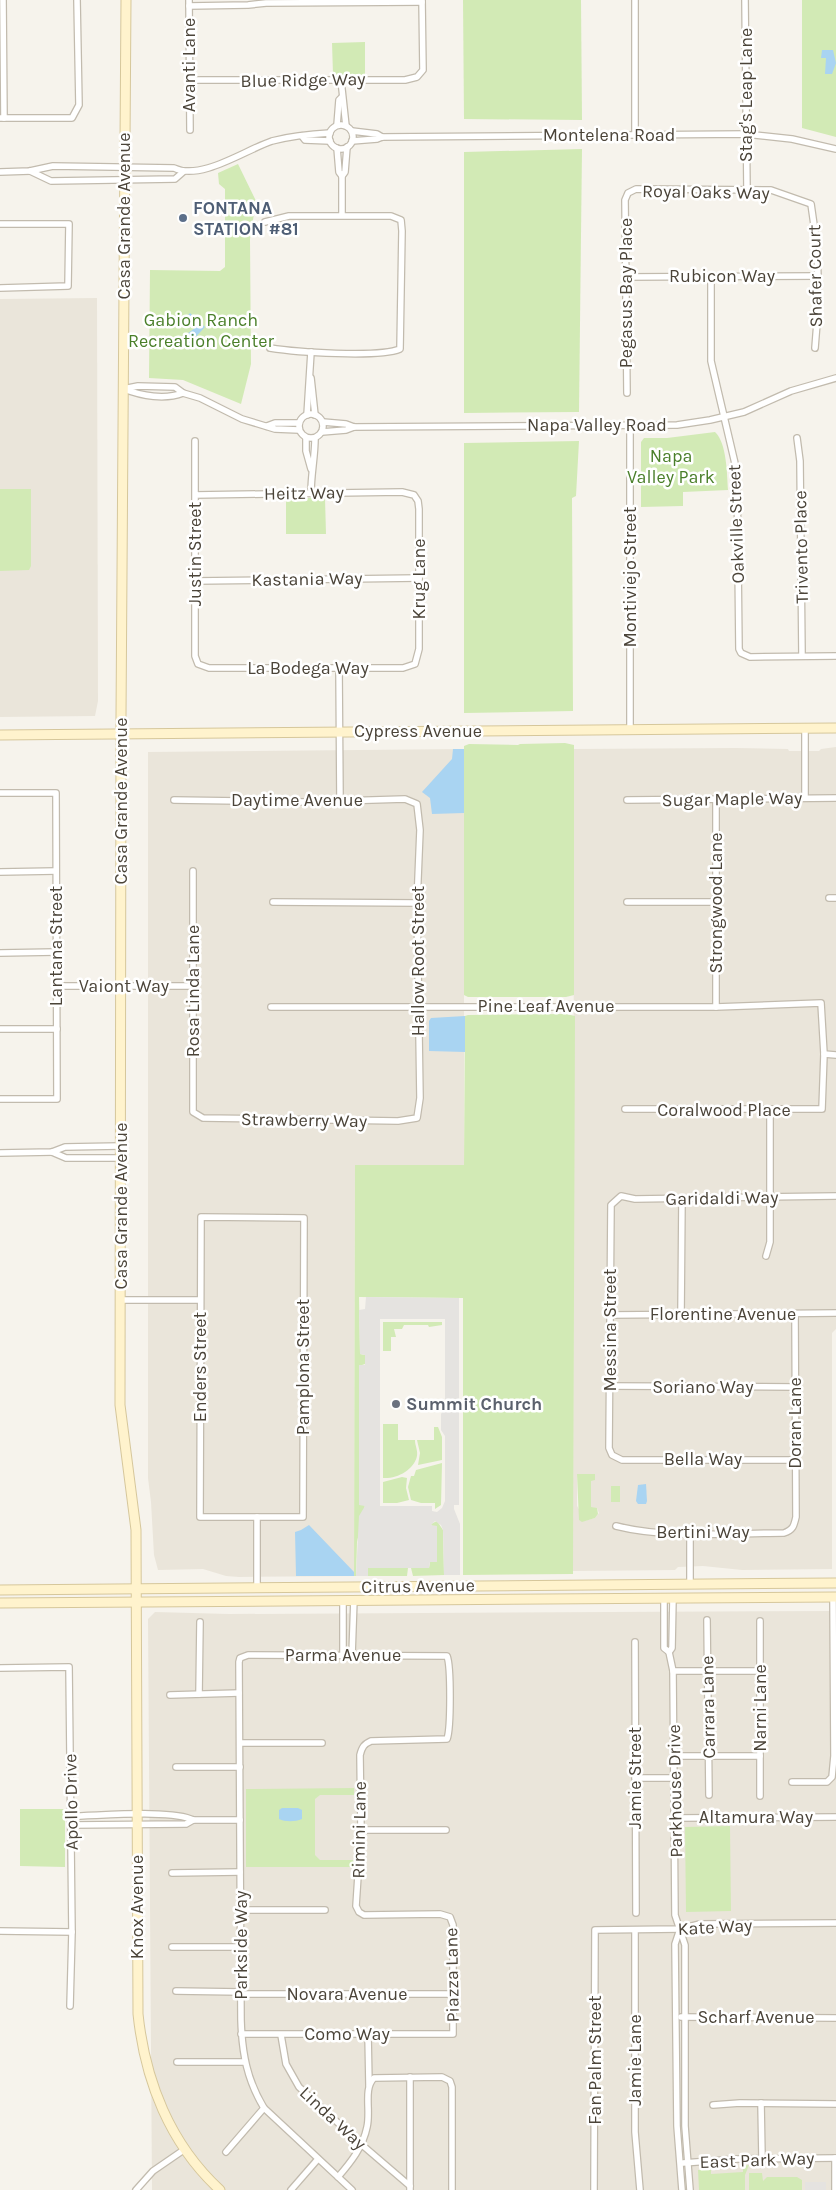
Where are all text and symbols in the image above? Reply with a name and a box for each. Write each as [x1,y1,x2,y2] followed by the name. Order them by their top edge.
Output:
[178,18,200,112] street label: Avanti Lane
[735,28,757,162] street label: Stag's Leap Lane
[240,68,366,92] street label: Blue Ridge Way
[543,124,675,146] street label: Montelena Road
[113,133,135,299] street label: Casa Grande Avenue
[642,180,771,204] street label: Royal Oaks Way
[193,197,299,240] place label: FONTANA STATION #81
[177,212,189,224] marker: FONTANA STATION #81
[615,218,637,368] street label: Pegasus Bay Place
[803,224,827,328] street label: Shafer Court
[669,265,776,287] street label: Rubicon Way
[128,309,274,352] park label: Gabion Ranch Recreation Center
[527,414,667,436] street label: Napa Valley Road
[627,445,715,488] park label: Napa Valley Park
[723,464,749,584] street label: Oakville Street
[264,481,345,505] street label: Heitz Way
[789,490,813,604] street label: Trivento Place
[184,502,206,606] street label: Justin Street
[619,506,641,647] street label: Montiviejo Street
[408,538,430,620] street label: Krug Lane
[251,567,363,591] street label: Kastania Way
[247,657,369,679] street label: La Bodega Way
[110,718,132,884] street label: Casa Grande Avenue
[354,720,482,742] street label: Cypress Avenue
[661,787,803,811] street label: Sugar Maple Way
[231,789,363,811] street label: Daytime Avenue
[705,832,727,974] street label: Strongwood Lane
[45,886,67,1006] street label: Lantana Street
[407,886,429,1036] street label: Hallow Root Street
[182,925,204,1057] street label: Rosa Linda Lane
[79,975,170,997] street label: Vaiont Way
[478,995,614,1017] street label: Pine Leaf Avenue
[657,1099,791,1121] street label: Coralwood Place
[241,1108,368,1132] street label: Strawberry Way
[110,1123,132,1289] street label: Casa Grande Avenue
[665,1186,779,1210] street label: Garidaldi Way
[599,1268,621,1392] street label: Messina Street
[292,1298,314,1435] street label: Pamplona Street
[650,1303,796,1325] street label: Florentine Avenue
[189,1312,211,1422] street label: Enders Street
[652,1376,754,1398] street label: Soriano Way
[784,1377,806,1469] street label: Doran Lane
[406,1393,542,1415] place label: Summit Church
[390,1398,402,1410] marker: Summit Church
[664,1448,743,1470] street label: Bella Way
[656,1521,750,1543] street label: Bertini Way
[361,1574,475,1598] street label: Citrus Avenue
[285,1644,401,1666] street label: Parma Avenue
[696,1655,720,1759] street label: Carrara Lane
[749,1664,771,1752] street label: Narni Lane
[663,1724,687,1858] street label: Parkhouse Drive
[624,1727,646,1829] street label: Jamie Street
[59,1753,83,1851] street label: Apollo Drive
[347,1781,371,1879] street label: Rimini Lane
[699,1806,814,1828] street label: Altamura Way
[126,1855,148,1959] street label: Knox Avenue
[230,1890,252,2000] street label: Parkside Way
[677,1914,754,1940] street label: Kate Way
[440,1927,464,2023] street label: Piazza Lane
[286,1983,408,2005] street label: Novara Avenue
[584,1995,606,2125] street label: Fan Palm Street
[697,2006,815,2028] street label: Scharf Avenue
[624,2014,646,2106] street label: Jamie Lane
[304,2023,390,2045] street label: Como Way
[295,2082,371,2155] street label: Linda Way
[699,2147,816,2173] street label: East Park Way

